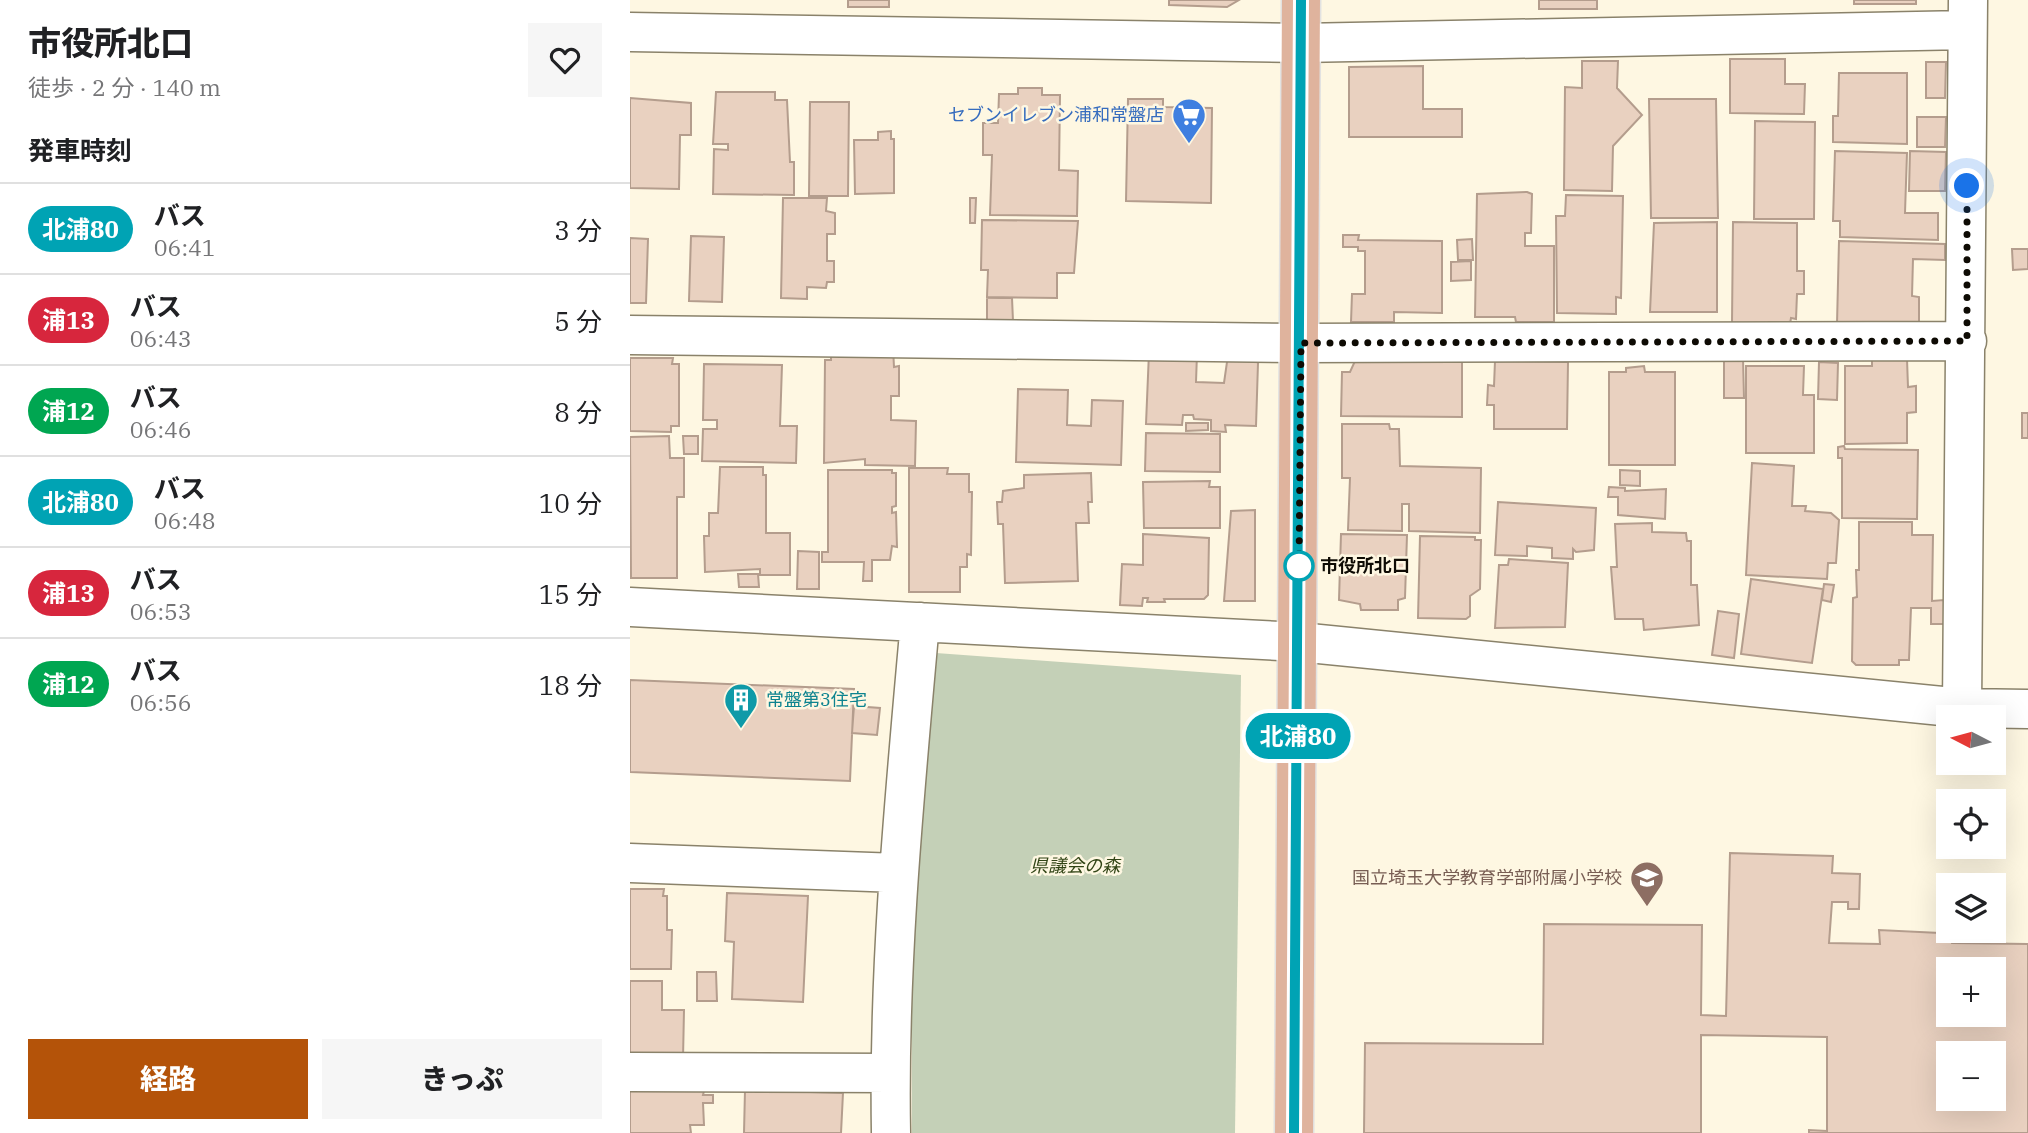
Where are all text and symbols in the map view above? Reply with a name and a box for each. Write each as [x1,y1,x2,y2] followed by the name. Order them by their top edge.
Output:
[28,21,193,64] text: 市役所北口
[528,23,602,97] button: heart
[28,72,221,102] text: 徒歩 · 2 分 · 140 m
[1170,96,1208,145] supermarket icon: セブンイレブン浦和常盤店
[948,103,1164,126] place label: セブンイレブン浦和常盤店
[28,133,132,167] text: 発車時刻
[1949,168,1984,203] your location
[154,198,206,232] text: バス
[42,213,119,245] text: 北浦80
[554,213,602,247] text: 3 分
[154,232,216,262] text: 06:41
[130,289,182,323] text: バス
[42,304,95,336] text: 浦13
[554,304,602,338] text: 5 分
[130,323,192,353] text: 06:43
[130,380,182,414] text: バス
[42,395,95,427] text: 浦12
[554,395,602,429] text: 8 分
[130,414,192,444] text: 06:46
[154,471,206,505] text: バス
[42,486,119,518] text: 北浦80
[539,486,602,520] text: 10 分
[154,505,216,535] text: 06:48
[1284,551,1314,581] marker: 市役所北口
[1320,554,1410,577] place label: 市役所北口
[130,562,182,596] text: バス
[42,577,95,609] text: 浦13
[539,577,602,611] text: 15 分
[130,596,192,626] text: 06:53
[130,653,182,687] text: バス
[42,668,95,700] text: 浦12
[539,668,602,702] text: 18 分
[722,681,760,730] building icon: 常盤第3住宅
[130,687,192,717] text: 06:56
[766,688,867,711] place label: 常盤第3住宅
[1936,705,2006,775] north arrow
[1936,705,2006,1111] map controls
[1249,713,1347,759] line badge: 北浦80
[1260,720,1336,752] text: 北浦80
[1936,789,2006,859] button: locate
[1030,854,1122,877] park label: 県議会の森
[1628,859,1666,908] school or university icon: 国立埼玉大学教育学部附属小学校
[1352,866,1622,889] place label: 国立埼玉大学教育学部附属小学校
[1936,873,2006,943] button: layers
[1936,957,2006,1027] button: +
[28,1039,308,1119] button: 経路
[322,1039,602,1119] button: きっぷ
[1936,1041,2006,1111] button: −

